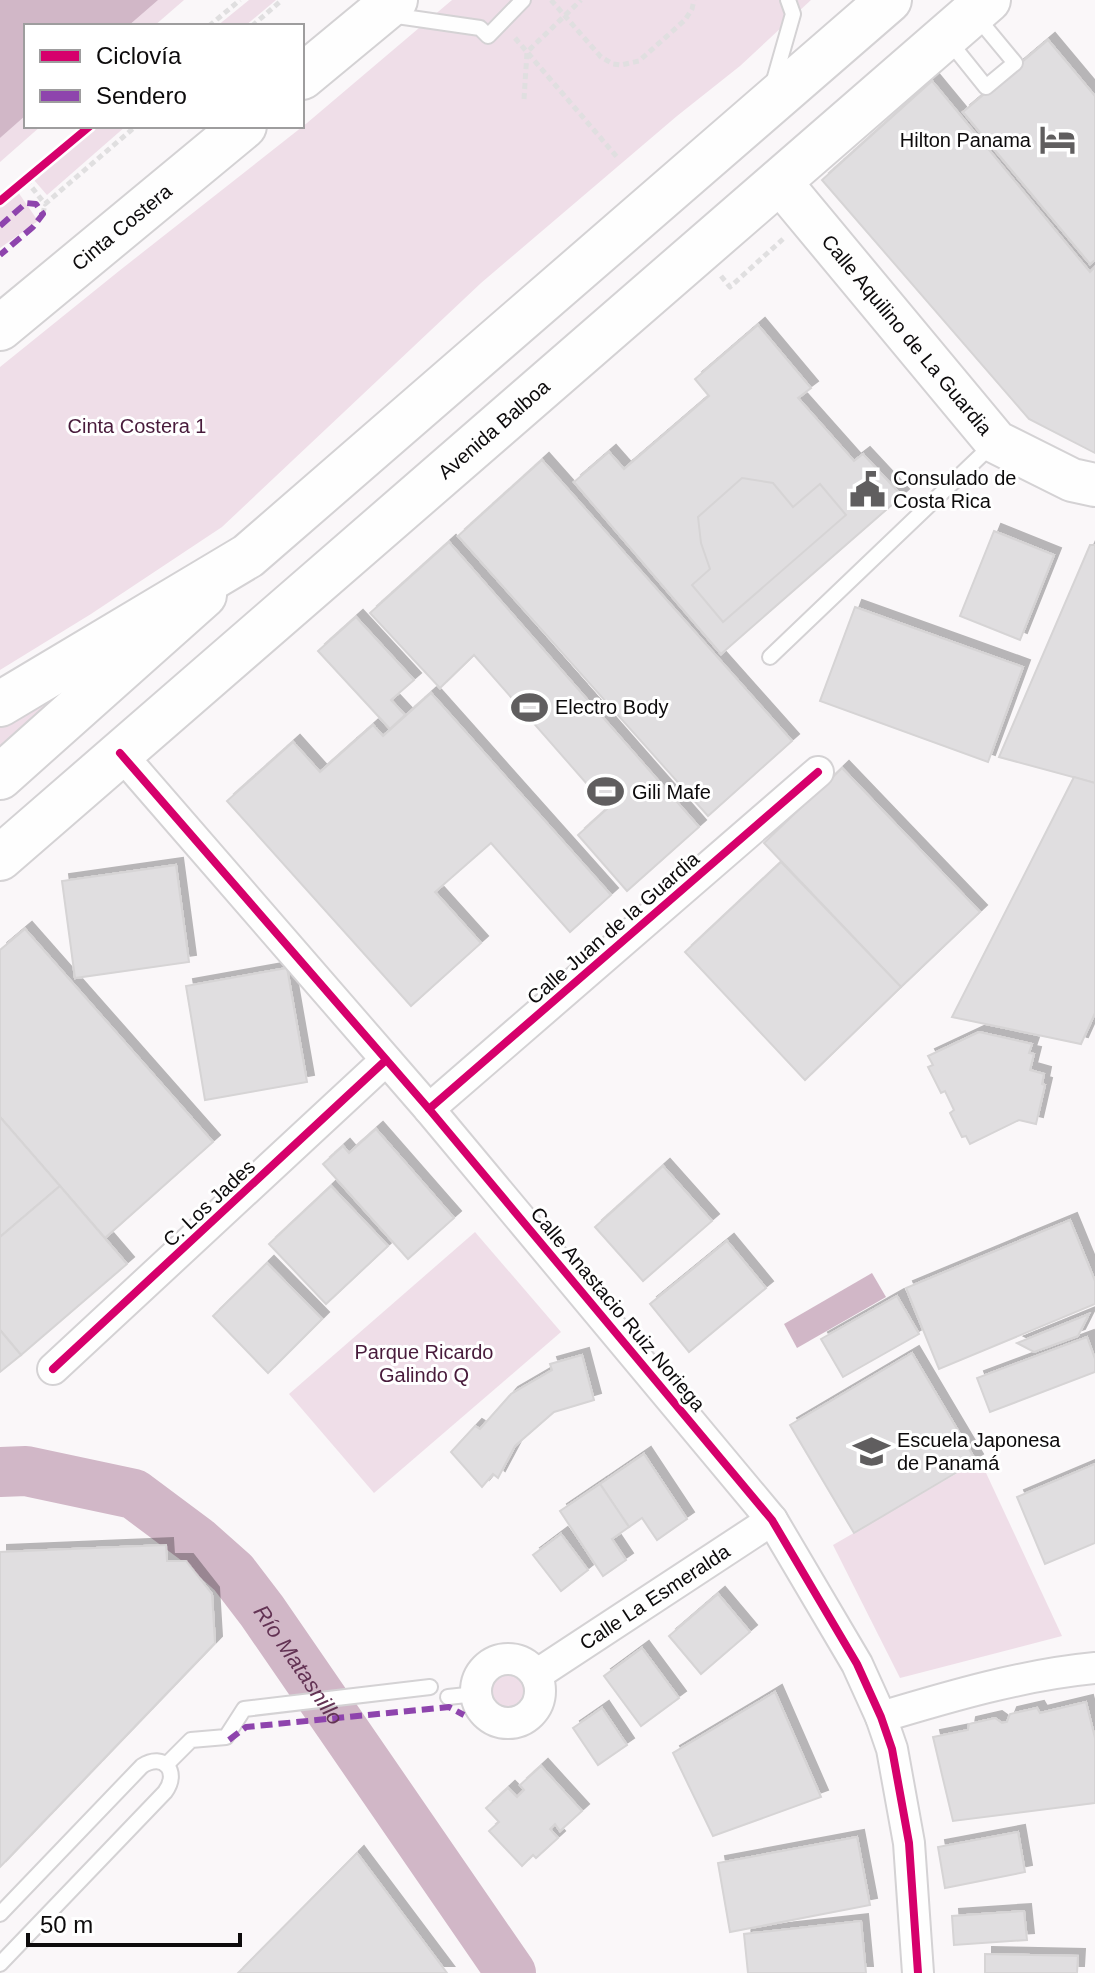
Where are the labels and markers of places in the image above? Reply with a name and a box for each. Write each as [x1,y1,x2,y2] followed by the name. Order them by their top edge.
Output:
[1038,121,1076,159] hotel icon: Hilton Panama
[900,129,1032,151] place label: Hilton Panama
[893,467,1016,512] place label: Consulado de Costa Rica
[848,471,886,509] public building icon: Consulado de Costa Rica
[510,688,548,726] sports icon: Electro Body
[555,696,668,718] place label: Electro Body
[587,773,625,811] sports icon: Gili Mafe
[632,781,711,803] place label: Gili Mafe
[897,1429,1061,1474] place label: Escuela Japonesa de Panamá
[852,1432,890,1470] school or university icon: Escuela Japonesa de Panamá

